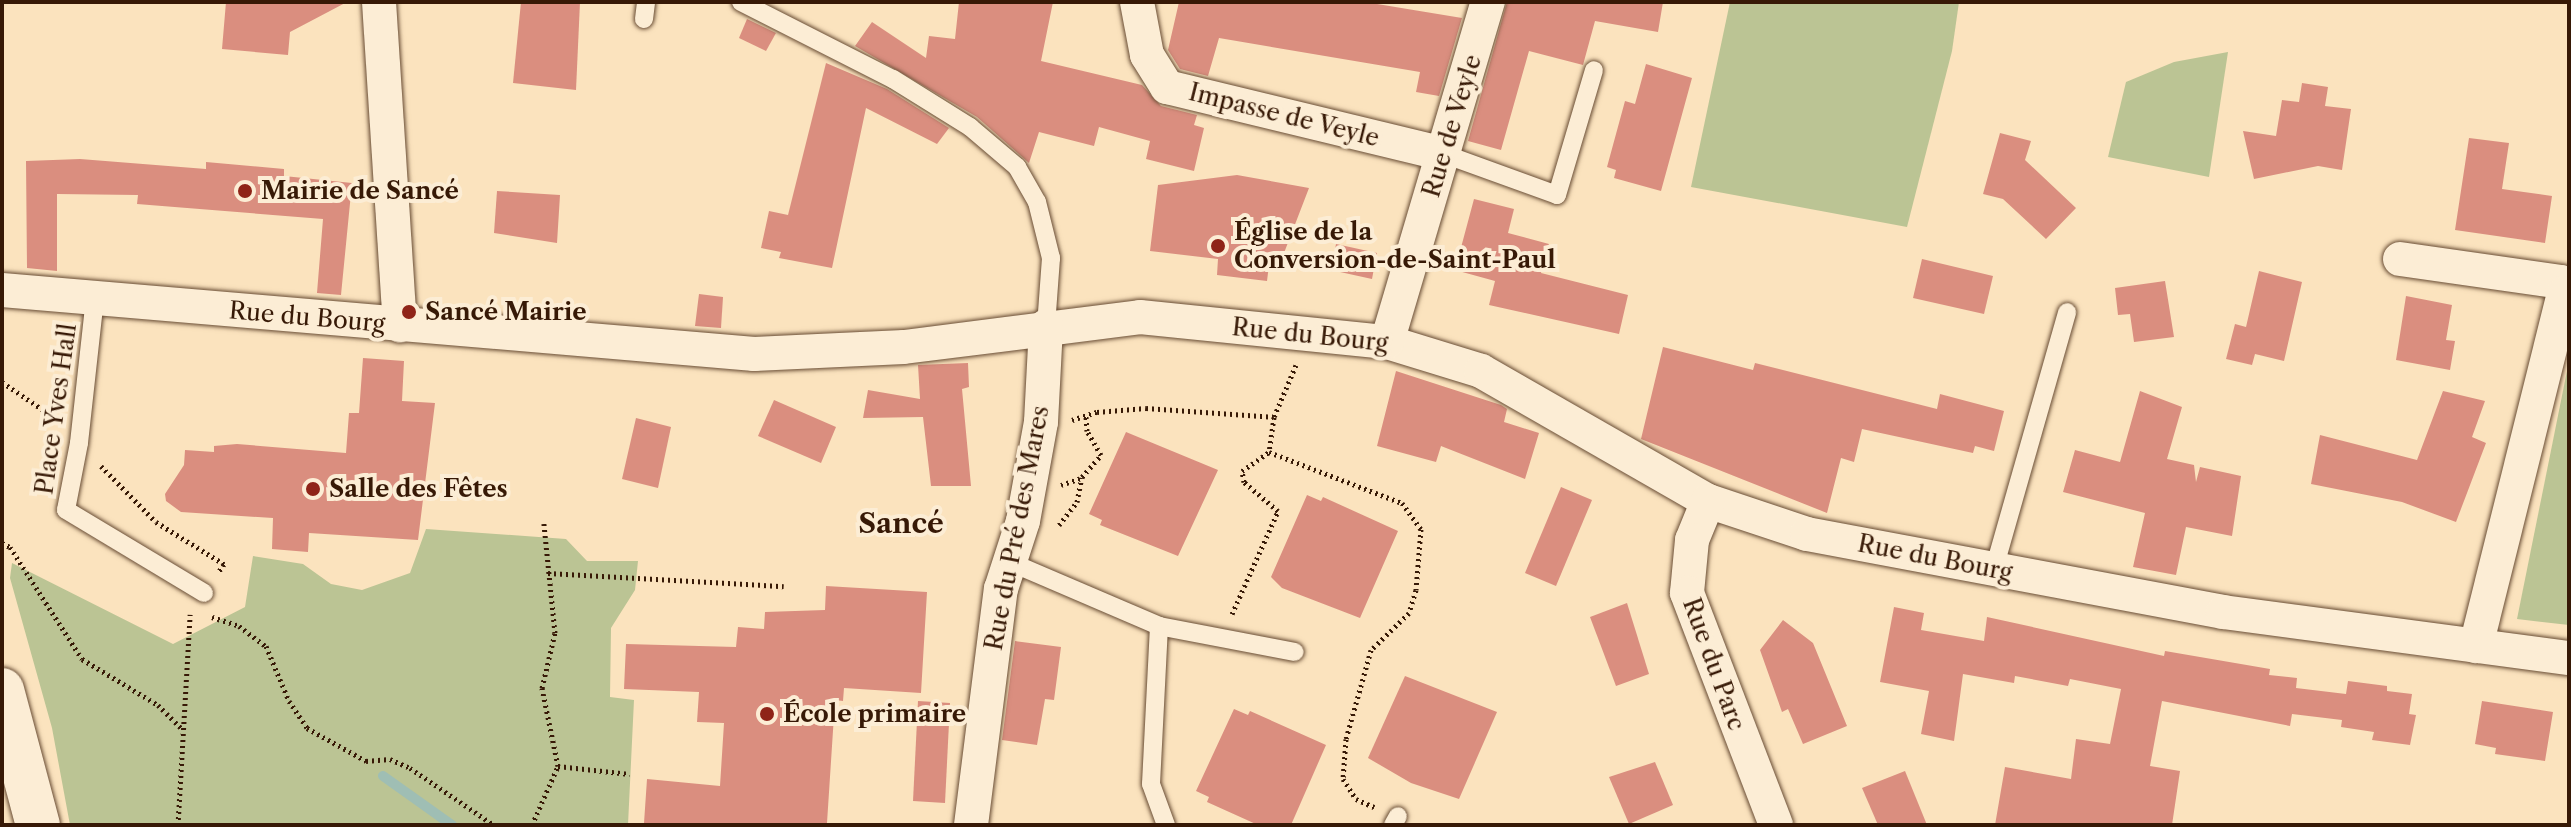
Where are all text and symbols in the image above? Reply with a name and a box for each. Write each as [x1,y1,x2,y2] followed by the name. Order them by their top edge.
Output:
[1417,51,1487,201] street label: Rue de Veyle
[1185,77,1383,153] street label: Impasse de Veyle
[261,177,459,205] place label: Mairie de Sancé
[236,182,254,200] marker: Mairie de Sancé
[1234,218,1556,274] place label: Église de la Conversion-de-Saint-Paul
[1209,237,1227,255] marker: Église de la Conversion-de-Saint-Paul
[228,296,386,338] street label: Rue du Bourg
[425,298,587,326] place label: Sancé Mairie
[400,303,418,321] marker: Sancé Mairie
[1230,312,1390,358] street label: Rue du Bourg
[30,321,82,497] street label: Place Yves Hall
[979,403,1055,653] street label: Rue du Pré des Mares
[329,475,508,503] place label: Salle des Fêtes
[304,480,322,498] marker: Salle des Fêtes
[858,506,944,540] district label: Sancé
[1855,529,2015,587] street label: Rue du Bourg
[1677,594,1751,734] street label: Rue du Parc
[783,700,966,728] place label: École primaire
[758,705,776,723] marker: École primaire

